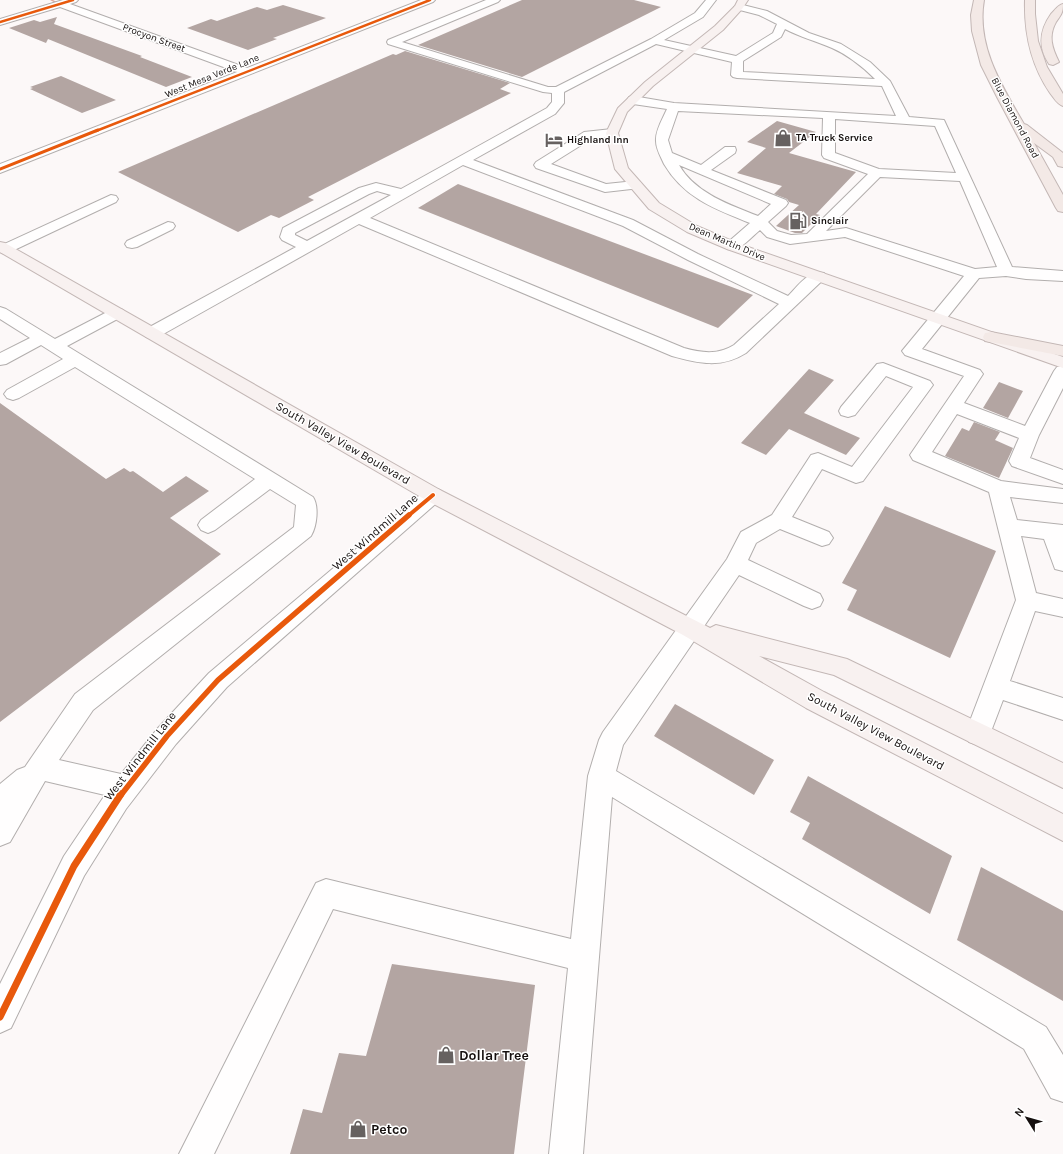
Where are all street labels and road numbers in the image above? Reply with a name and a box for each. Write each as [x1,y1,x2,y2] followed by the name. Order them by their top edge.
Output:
[121,21,187,55] street label: Procyon Street
[163,52,261,100] street label: West Mesa Verde Lane
[989,76,1041,160] street label: Blue Diamond Road
[687,221,767,263] street label: Dean Martin Drive
[273,399,413,487] street label: South Valley View Boulevard
[329,491,421,573] street label: West Windmill Lane
[805,689,947,773] street label: South Valley View Boulevard
[101,709,179,803] street label: West Windmill Lane

